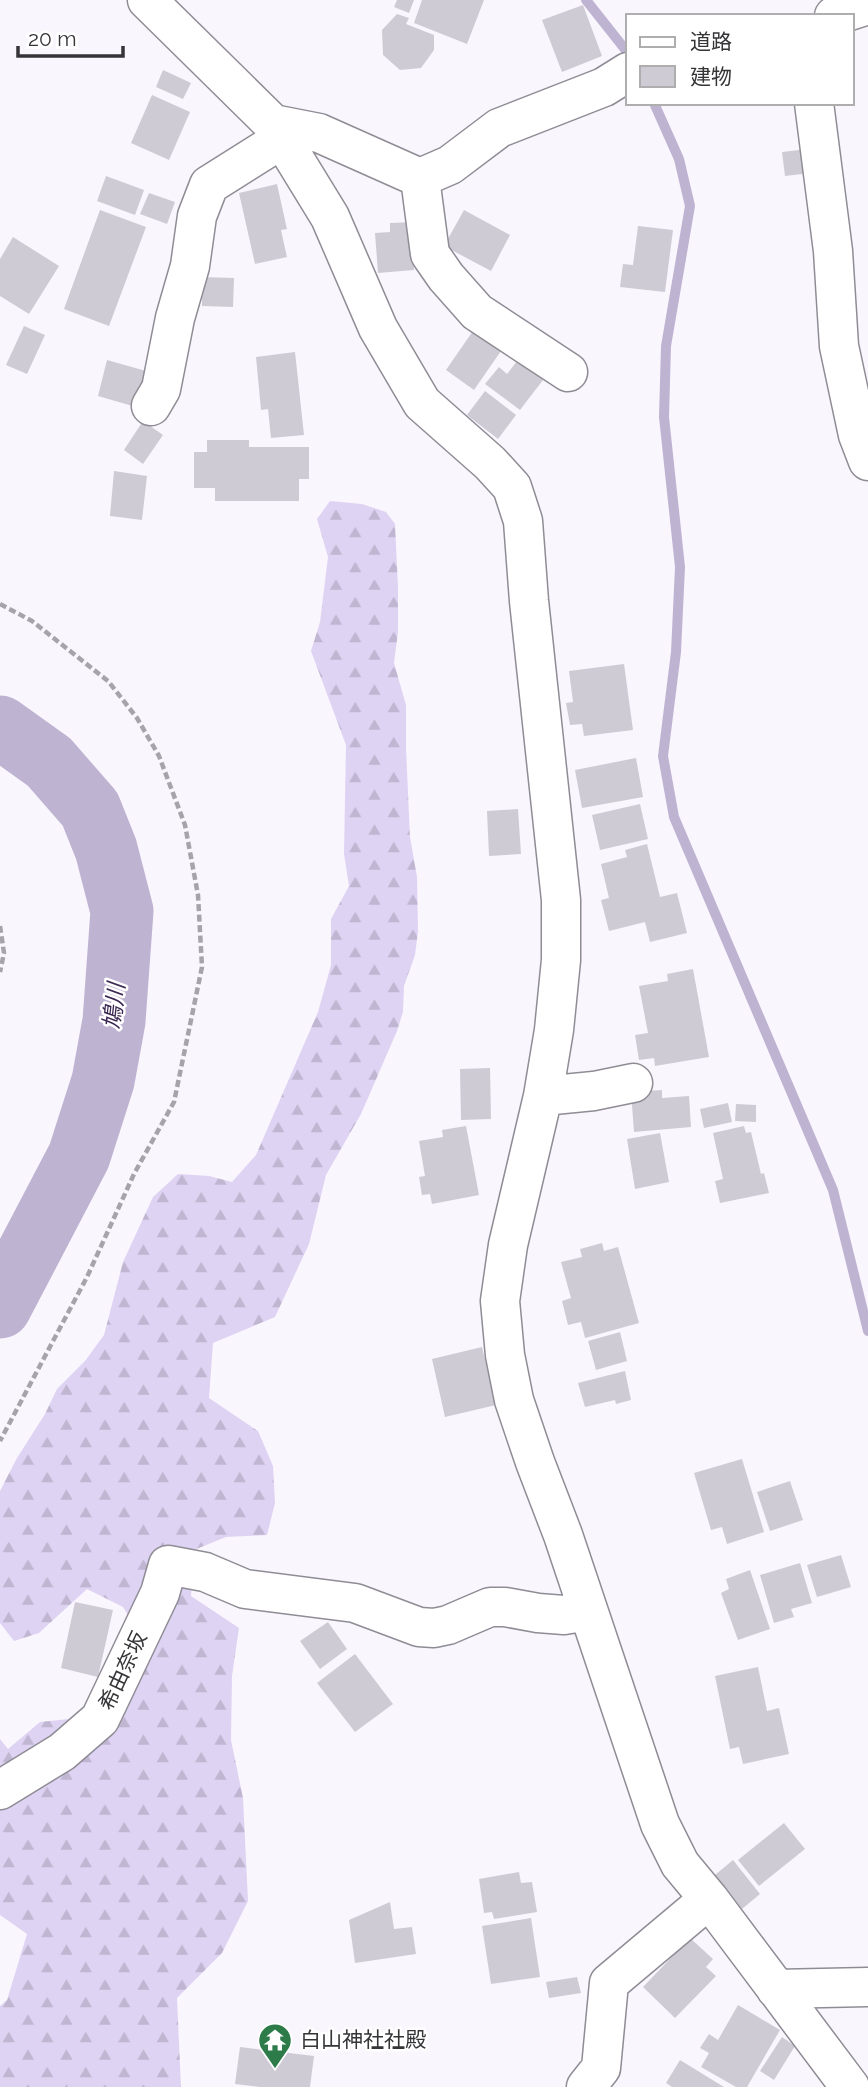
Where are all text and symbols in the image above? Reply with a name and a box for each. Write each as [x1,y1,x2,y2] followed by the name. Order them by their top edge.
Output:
[18,14,122,58] scale bar
[626,14,854,105] legend
[28,26,76,51] text: 20 m
[690,29,732,54] text: 道路
[690,64,732,89] text: 建物
[98,979,130,1030] water label: 鳩川
[93,1627,152,1714] street label: 希由奈坂
[256,2021,294,2070] temple icon: 白山神社社殿
[300,2027,426,2052] place label: 白山神社社殿

